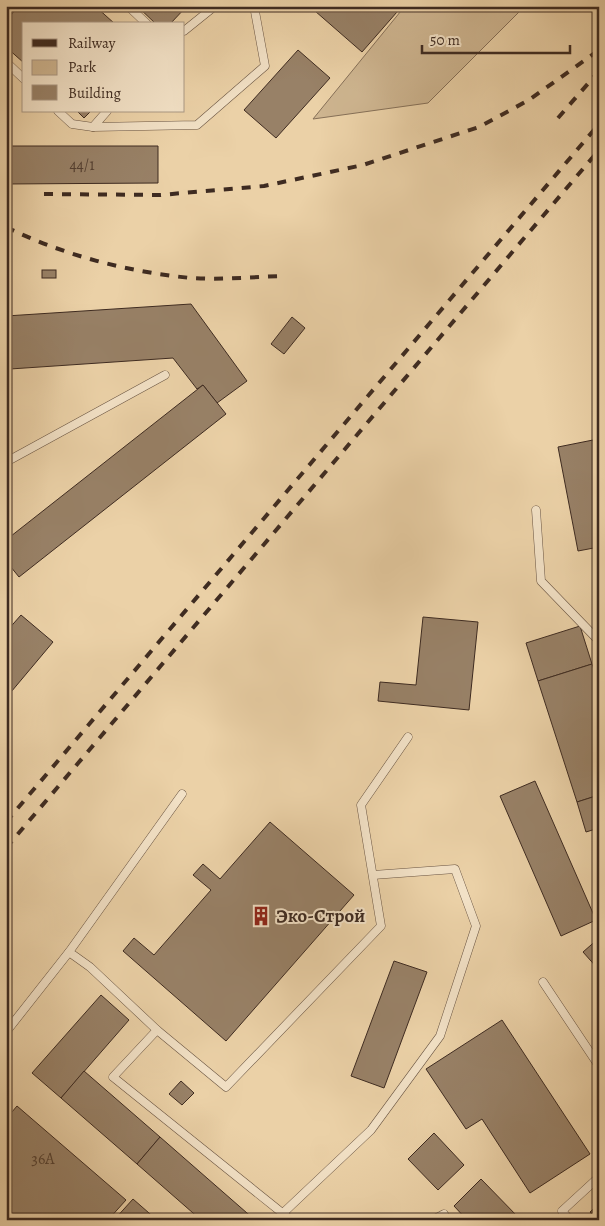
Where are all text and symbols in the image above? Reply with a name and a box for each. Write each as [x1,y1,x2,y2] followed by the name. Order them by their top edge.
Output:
[22,22,185,112] legend
[422,22,570,54] scale bar
[430,30,460,50] text: 50 m
[68,33,116,53] text: Railway
[68,57,97,77] text: Park
[68,83,121,103] text: Building
[69,154,95,176] house number: 44/1
[276,903,365,929] place label: Эко-Строй
[250,905,272,927] building icon: Эко-Строй
[31,1148,55,1170] house number: 36А

